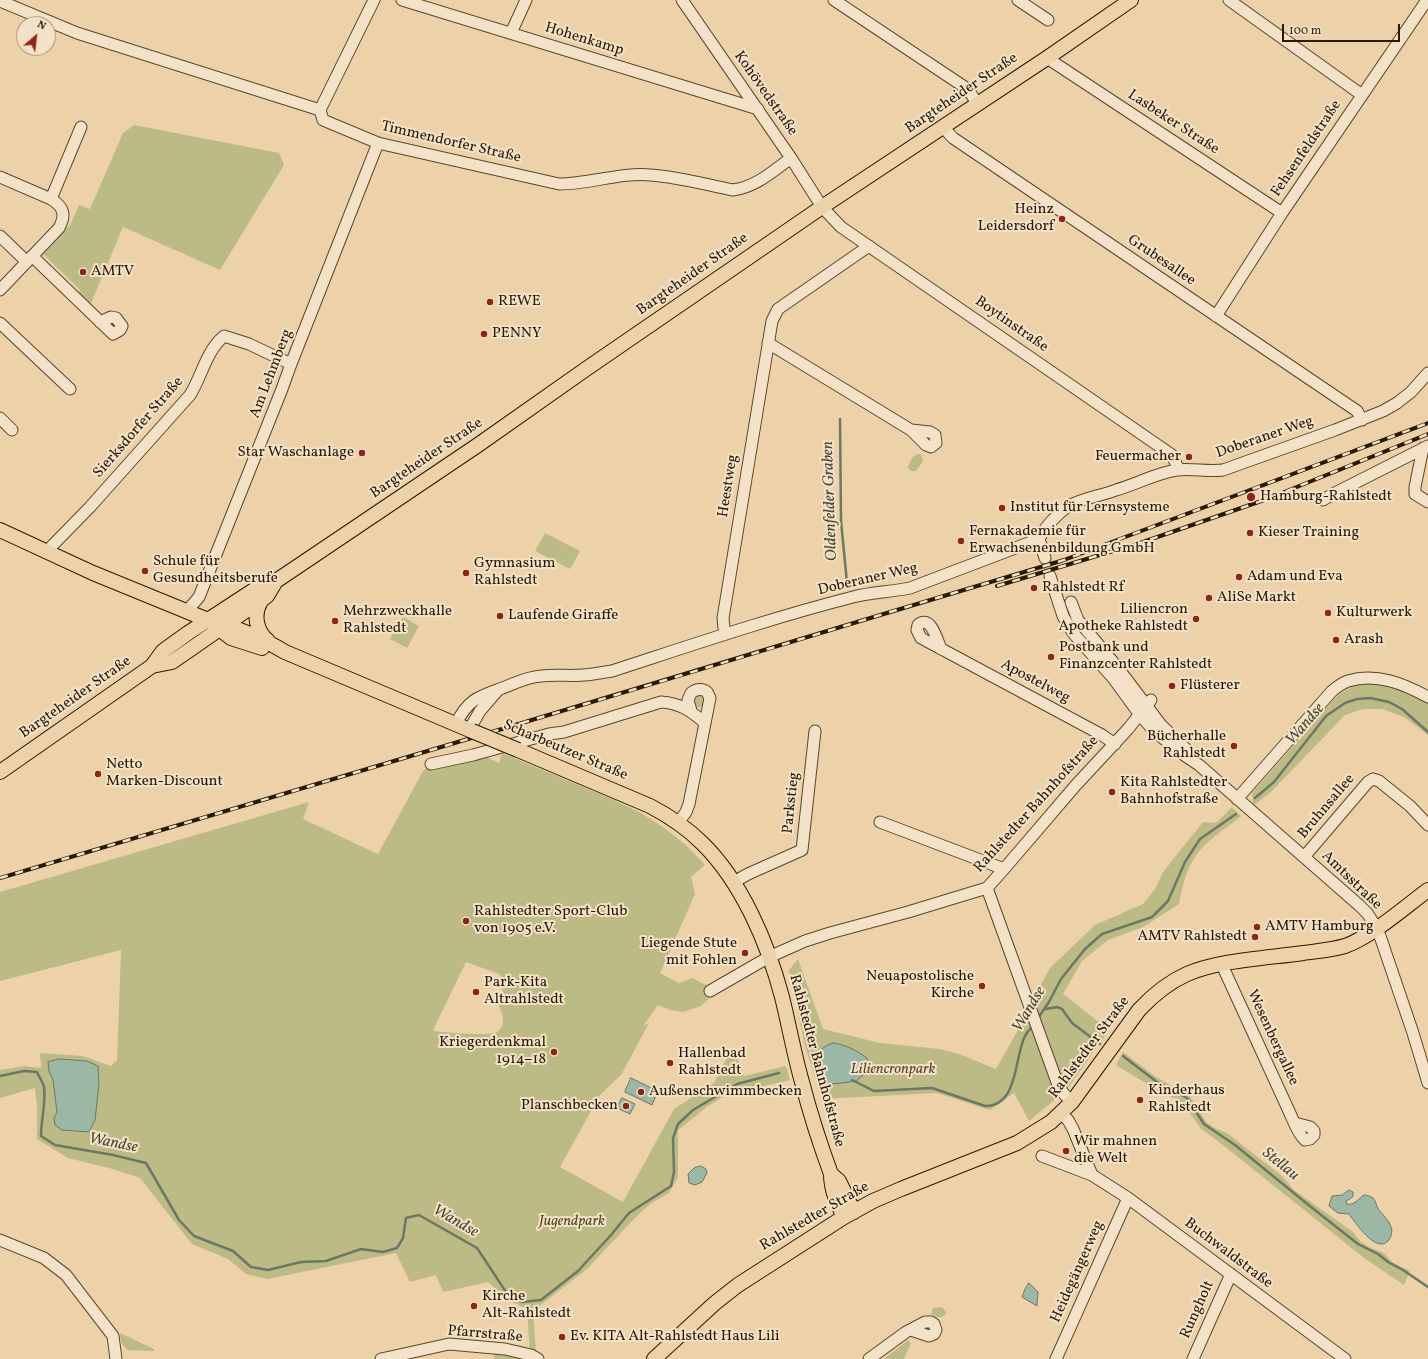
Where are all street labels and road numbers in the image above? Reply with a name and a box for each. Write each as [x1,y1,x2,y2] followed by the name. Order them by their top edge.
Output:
[542,19,626,61] street label: Hohenkamp
[729,48,801,140] street label: Kohövedstraße
[902,50,1022,138] street label: Bargteheider Straße
[1124,87,1222,159] street label: Lasbeker Straße
[1268,97,1346,201] street label: Fehsenfeldstraße
[379,118,523,168] street label: Timmendorfer Straße
[634,230,752,320] street label: Bargteheider Straße
[1124,232,1198,290] street label: Grubesallee
[971,293,1051,357] street label: Boytinstraße
[247,327,297,421] street label: Am Lehmberg
[90,374,188,482] street label: Sierksdorfer Straße
[1214,413,1316,463] street label: Doberaner Weg
[367,415,487,503] street label: Bargteheider Straße
[715,453,743,519] street label: Heestweg
[816,560,920,600] street label: Doberaner Weg
[17,653,135,743] street label: Bargteheider Straße
[997,656,1073,708] street label: Apostelweg
[500,717,630,785] street label: Scharbeutzer Straße
[971,733,1103,877] street label: Rahlstedter Bahnhofstraße
[780,771,804,835] street label: Parkstieg
[1295,771,1359,843] street label: Bruhnsallee
[1317,848,1385,914] street label: Amtsstraße
[784,973,848,1149] street label: Rahlstedter Bahnhofstraße
[1242,987,1302,1089] street label: Wesenbergallee
[1046,993,1134,1103] street label: Rahlstedter Straße
[757,1178,873,1256] street label: Rahlstedter Straße
[1180,1215,1276,1293] street label: Buchwaldstraße
[1047,1218,1109,1326] street label: Heidegängerweg
[1177,1278,1219,1342] street label: Rungholt
[447,1323,523,1347] street label: Pfarrstraße

